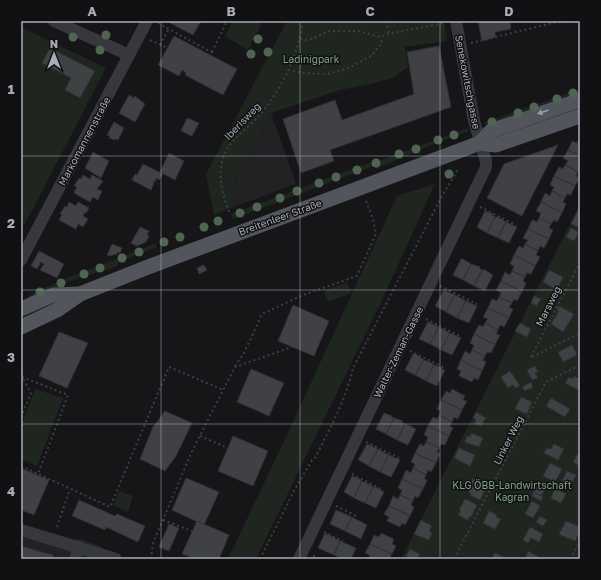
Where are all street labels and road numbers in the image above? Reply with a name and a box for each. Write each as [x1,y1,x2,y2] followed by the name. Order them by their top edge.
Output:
[453,34,483,130] street label: Senekowitschgasse
[56,94,113,187] street label: Markomannenstraße
[221,100,263,142] street label: Iberisweg
[237,196,323,238] street label: Breitenleer Straße
[533,284,563,328] street label: Marsweg
[371,304,425,400] street label: Walter-Zeman-Gasse
[491,414,525,466] street label: Linker Weg

